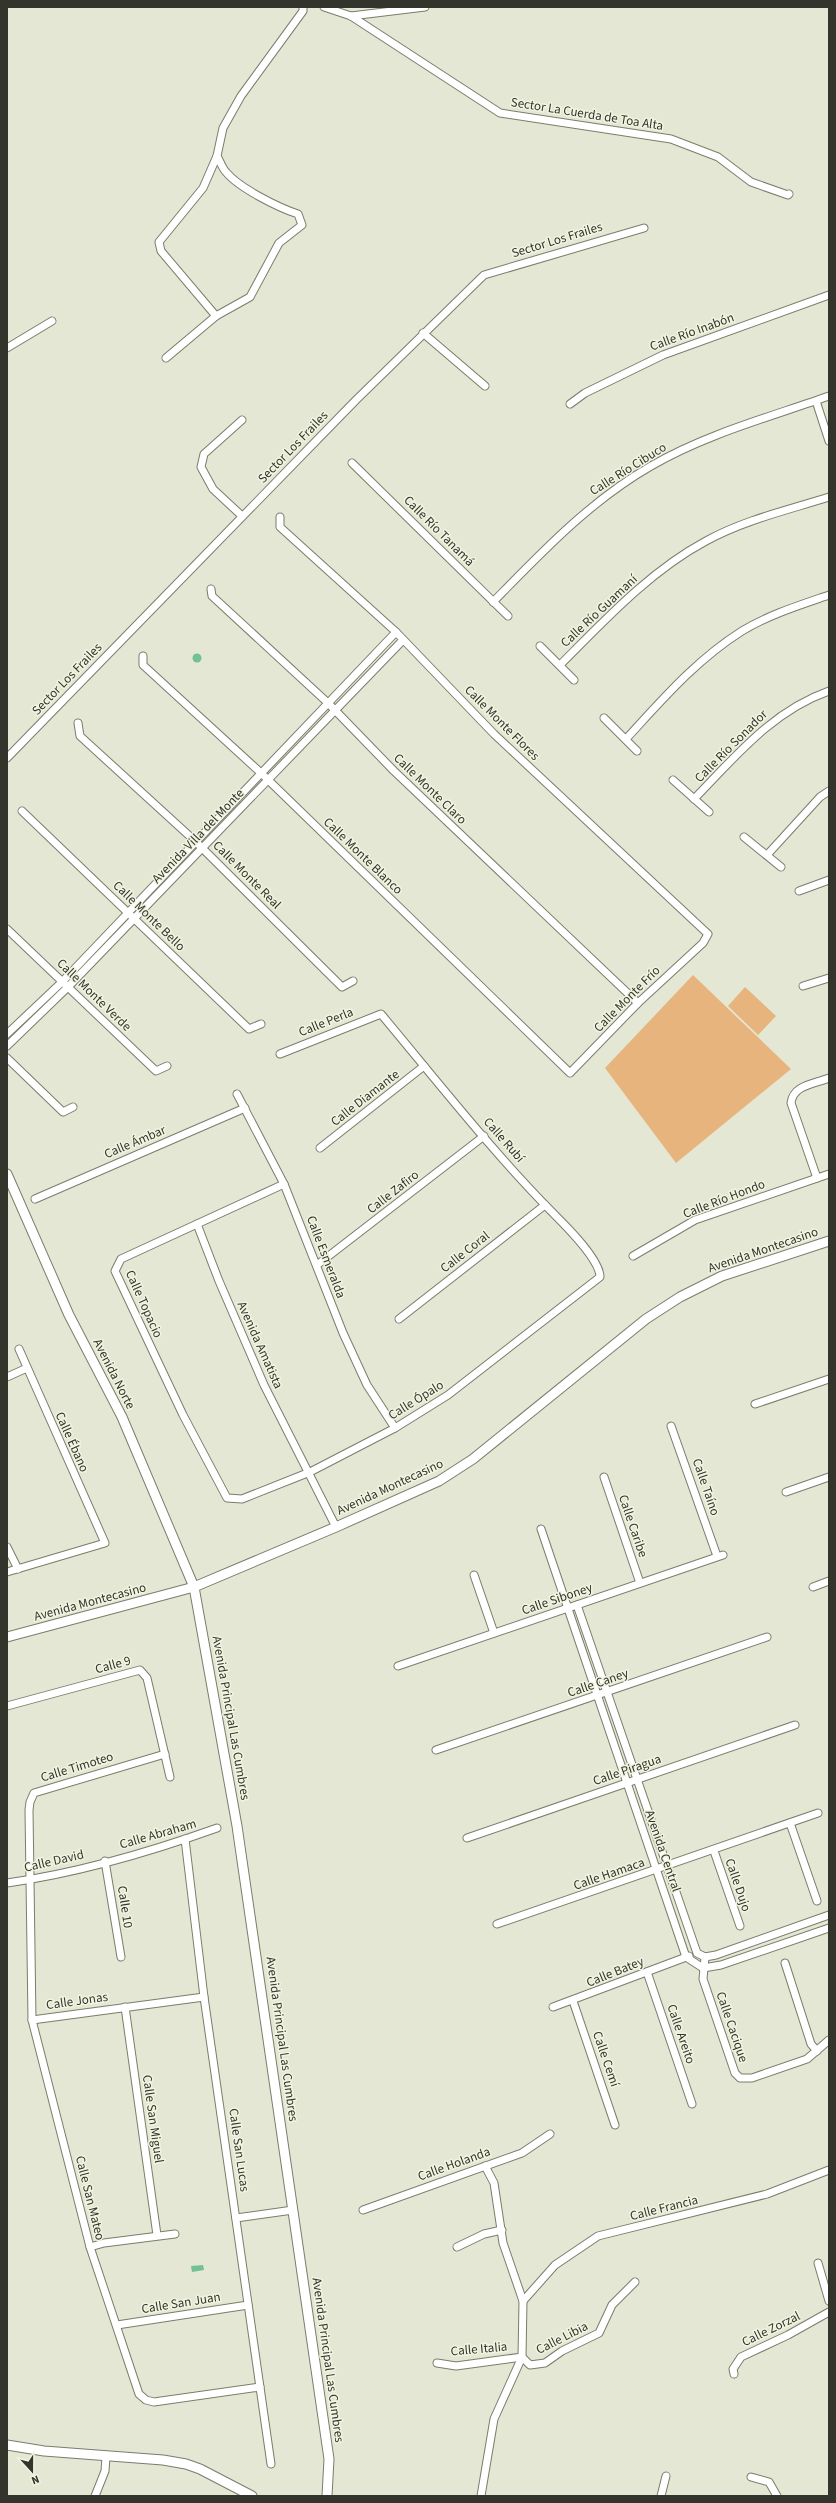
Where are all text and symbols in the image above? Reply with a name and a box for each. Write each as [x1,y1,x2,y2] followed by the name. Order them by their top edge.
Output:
[510,93,664,135] street label: Sector La Cuerda de Toa Alta
[509,217,605,262] street label: Sector Los Frailes
[647,308,737,356] street label: Calle Río Inabón
[254,407,333,487] street label: Sector Los Frailes
[586,438,670,500] street label: Calle Río Cibuco
[400,492,478,570] street label: Calle Río Tanamá
[557,570,642,651] street label: Calle Río Guamaní
[28,639,107,719] street label: Sector Los Frailes
[460,681,544,765] street label: Calle Monte Flores
[691,705,772,786] street label: Calle Río Sonador
[389,749,471,829] street label: Calle Monte Claro
[148,785,248,887] street label: Avenida Villa del Monte
[319,813,407,899] street label: Calle Monte Blanco
[209,837,285,913] street label: Calle Monte Real
[109,877,189,955] street label: Calle Monte Bello
[53,955,135,1035] street label: Calle Monte Verde
[590,962,664,1036] street label: Calle Monte Frío
[296,1003,356,1041] street label: Calle Perla
[327,1066,403,1130] street label: Calle Diamante
[479,1114,529,1167] street label: Calle Rubí
[101,1121,169,1163] street label: Calle Ámbar
[363,1166,423,1218] street label: Calle Zafiro
[680,1175,768,1223] street label: Calle Río Hondo
[302,1213,350,1301] street label: Calle Esmeralda
[705,1223,821,1277] street label: Avenida Montecasino
[437,1227,493,1277] street label: Calle Coral
[121,1267,167,1341] street label: Calle Topacio
[233,1299,287,1391] street label: Avenida Amatista
[89,1336,139,1412] street label: Avenida Norte
[385,1376,447,1424] street label: Calle Ópalo
[51,1409,93,1475] street label: Calle Ébano
[334,1454,446,1520] street label: Avenida Montecasino
[688,1456,724,1518] street label: Calle Taíno
[614,1492,652,1560] street label: Calle Caribe
[32,1578,148,1626] street label: Avenida Montecasino
[519,1578,595,1620] street label: Calle Siboney
[208,1634,254,1802] street label: Avenida Principal Las Cumbres
[93,1652,133,1678] street label: Calle 9
[565,1664,631,1702] street label: Calle Caney
[38,1747,116,1787] street label: Calle Timoteo
[590,1750,664,1790] street label: Calle Piragua
[641,1808,685,1894] street label: Avenida Central
[118,1814,198,1854] street label: Calle Abraham
[22,1845,86,1877] street label: Calle David
[571,1853,647,1895] street label: Calle Hamaca
[721,1856,755,1914] street label: Calle Dujo
[113,1885,137,1929] street label: Calle 10
[584,1952,646,1992] street label: Calle Batey
[262,1955,303,2123] street label: Avenida Principal Las Cumbres
[45,1988,110,2014] street label: Calle Jonas
[712,1989,752,2065] street label: Calle Cacique
[662,2002,700,2066] street label: Calle Areito
[588,2029,624,2090] street label: Calle Cemí
[138,2074,168,2164] street label: Calle San Miguel
[224,2107,254,2193] street label: Calle San Lucas
[415,2143,493,2185] street label: Calle Holanda
[71,2154,109,2242] street label: Calle San Mateo
[628,2191,700,2225] street label: Calle Francia
[308,2276,349,2444] street label: Avenida Principal Las Cumbres
[140,2288,222,2318] street label: Calle San Juan
[739,2307,803,2351] street label: Calle Zorzal
[533,2317,591,2359] street label: Calle Libia
[450,2338,508,2360] street label: Calle Italia
[12,2451,52,2491] north arrow
[29,2472,42,2488] text: N

